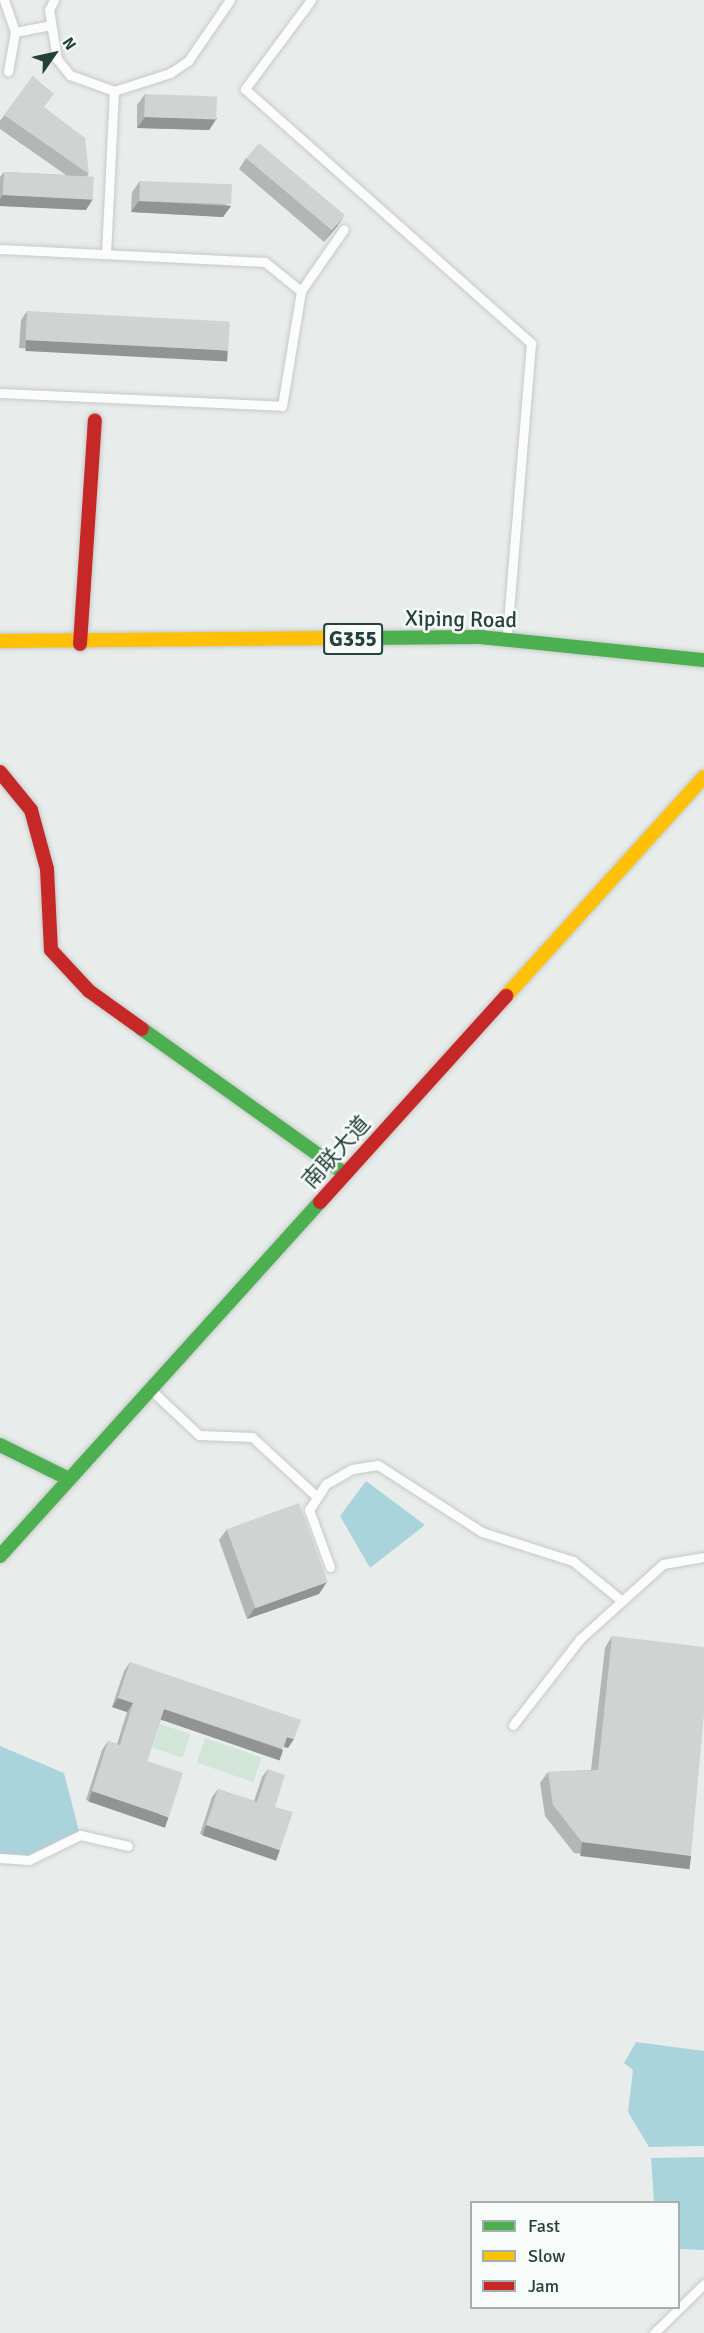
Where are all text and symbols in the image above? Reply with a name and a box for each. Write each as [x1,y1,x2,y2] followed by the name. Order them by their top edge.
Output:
[24,24,84,84] north arrow
[58,34,80,54] text: N
[405,605,517,633] street label: Xiping Road
[323,621,383,657] road number: G355
[297,1110,375,1194] street label: 南联大道
[470,2201,680,2309] legend
[528,2215,560,2237] text: Fast
[528,2245,565,2267] text: Slow
[528,2275,559,2297] text: Jam

